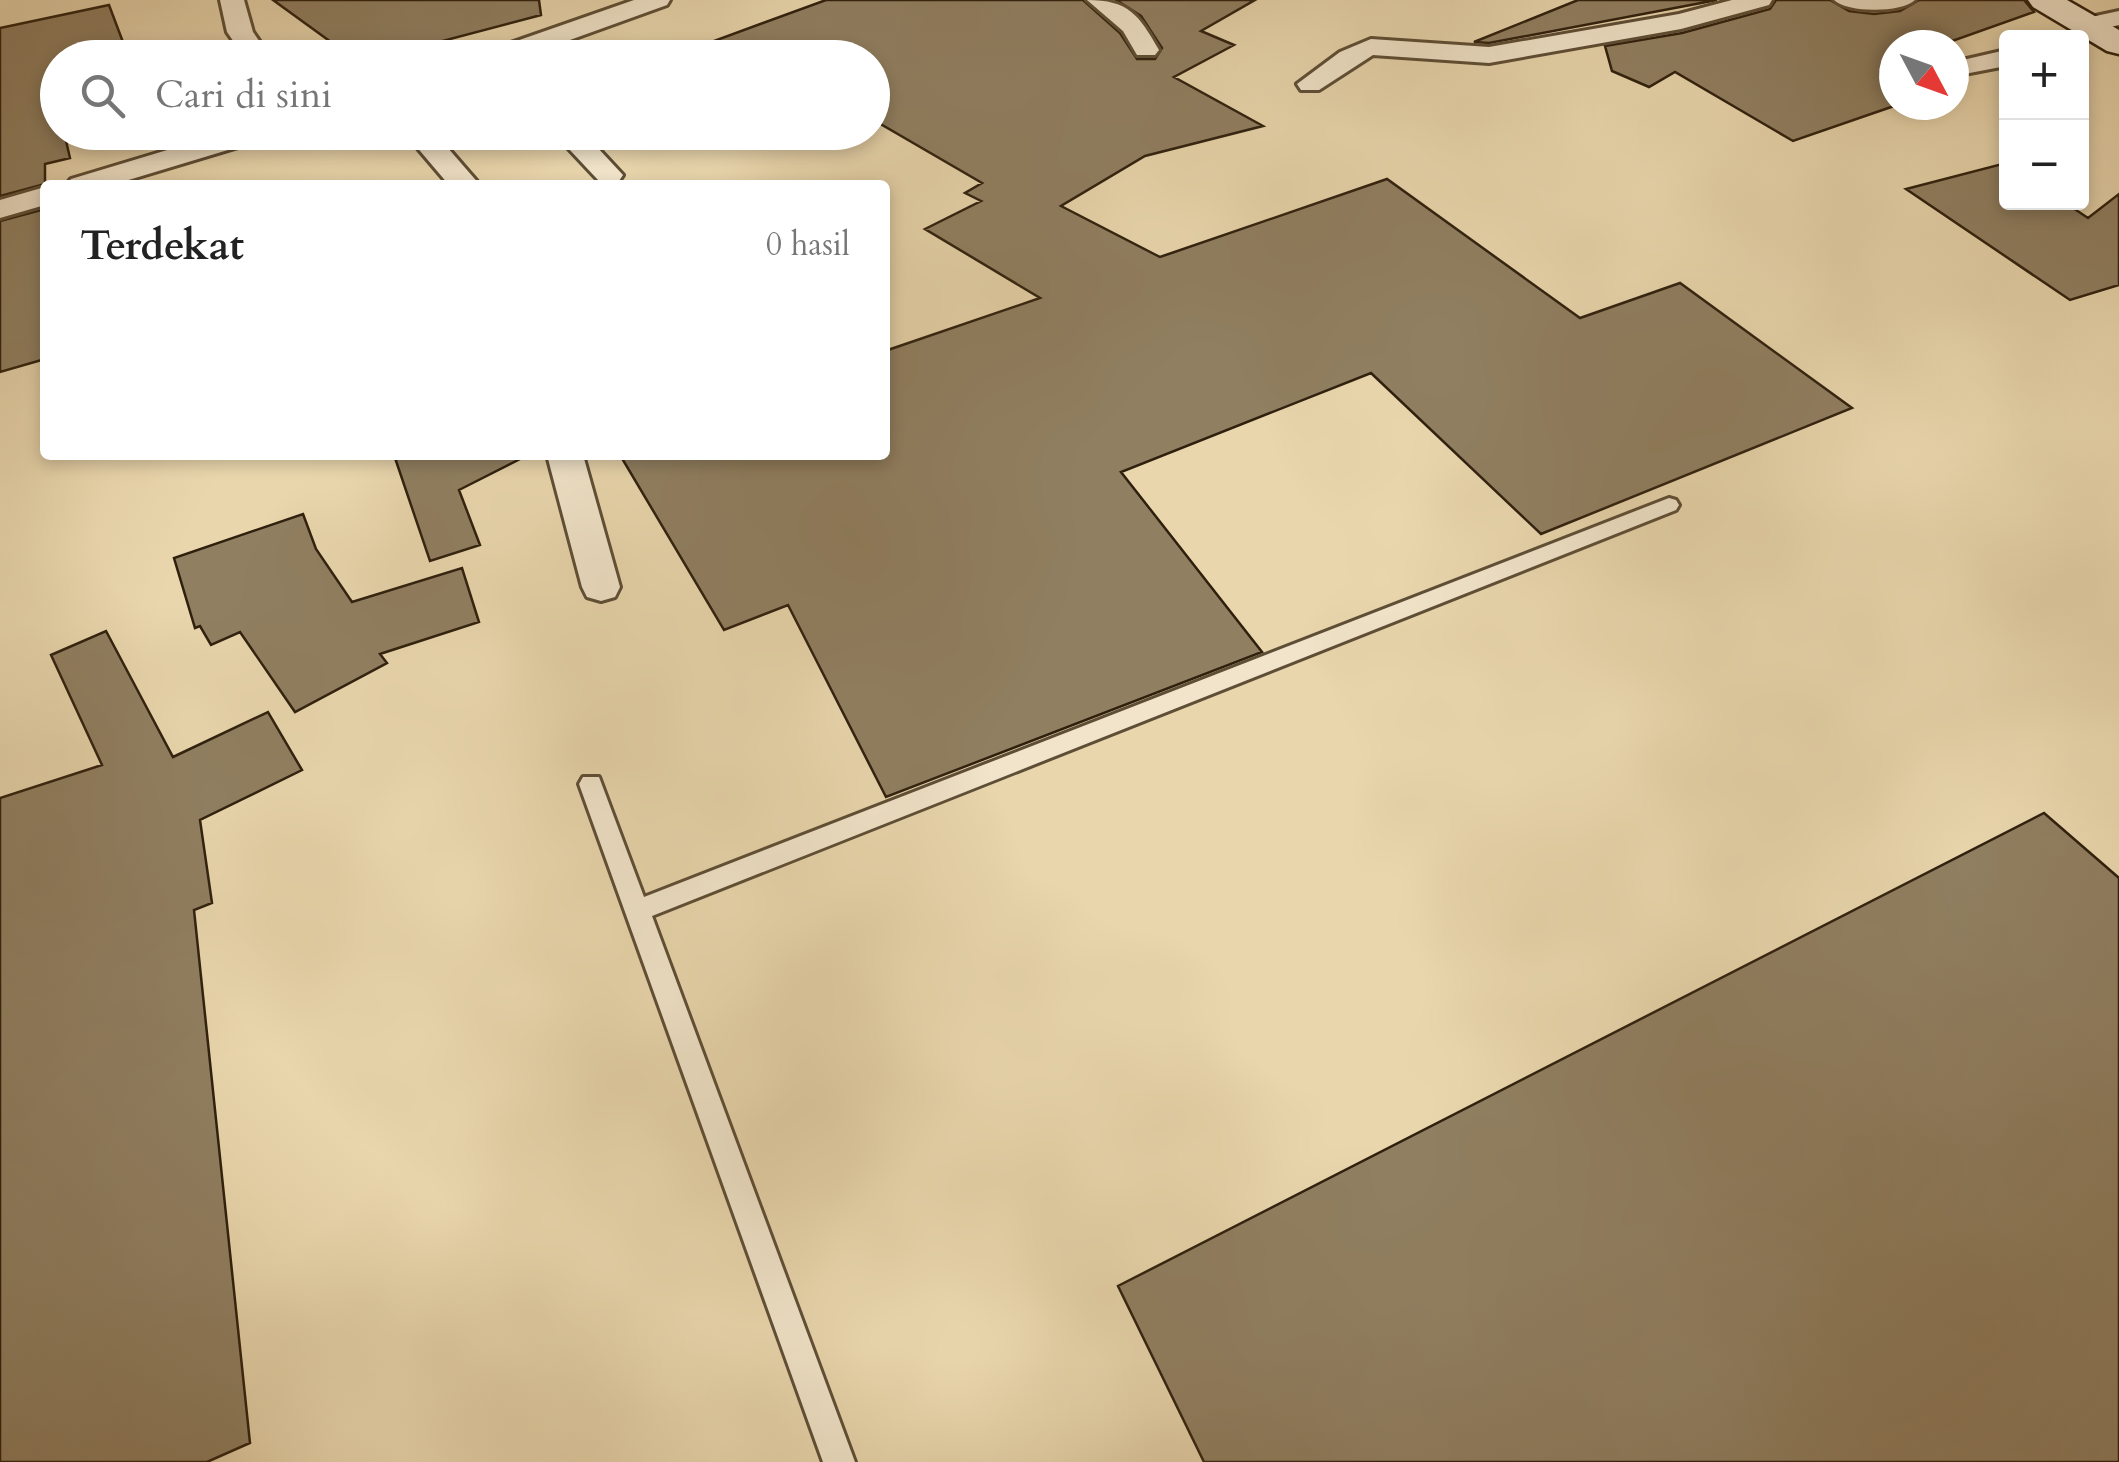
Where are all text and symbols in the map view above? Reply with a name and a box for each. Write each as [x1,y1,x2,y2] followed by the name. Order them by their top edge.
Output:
[1879,30,1969,120] north arrow
[1999,30,2089,210] map controls
[1999,30,2089,120] button: +
[40,40,890,150] search box
[75,68,130,123] icon: search
[155,69,332,121] text: Cari di sini
[1999,120,2089,210] button: −
[80,217,244,274] text: Terdekat
[766,223,850,267] text: 0 hasil

